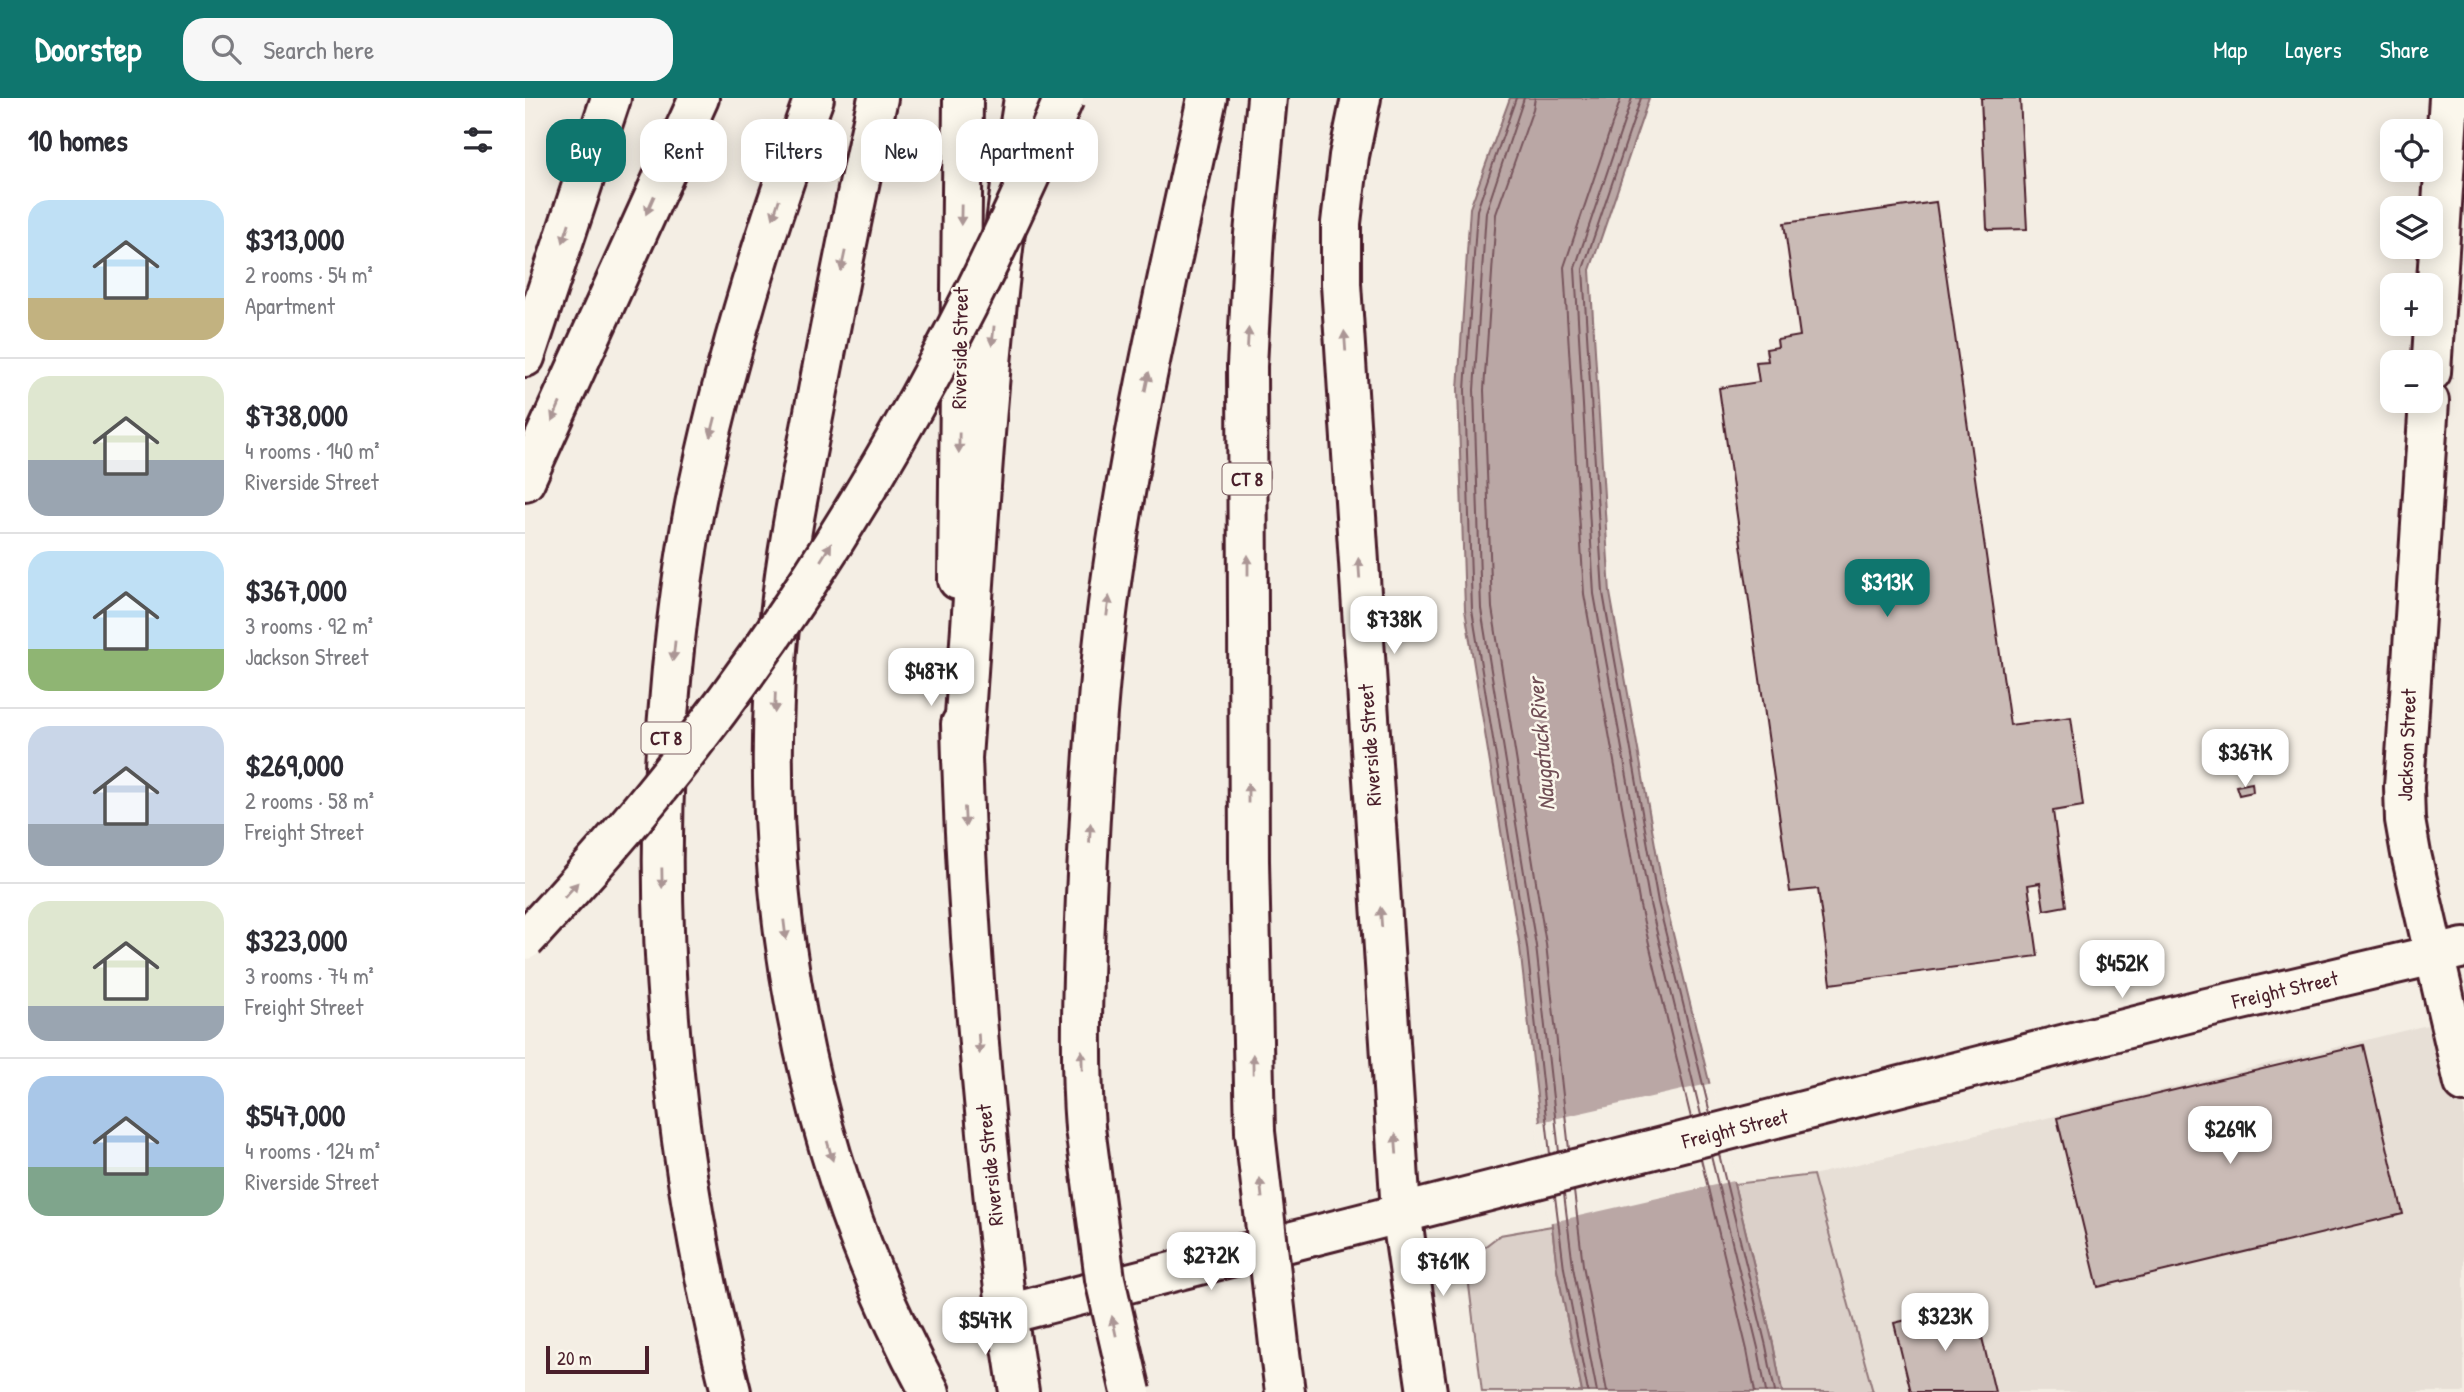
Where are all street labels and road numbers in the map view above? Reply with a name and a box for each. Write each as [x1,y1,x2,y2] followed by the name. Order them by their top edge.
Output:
[944,286,975,409] street label: Riverside Street
[1223,464,1271,494] road number: CT 8
[1351,682,1388,807] street label: Riverside Street
[2390,687,2423,802] street label: Jackson Street
[641,722,691,754] road number: CT 8
[2228,963,2342,1016] street label: Freight Street
[1678,1101,1792,1156] street label: Freight Street
[969,1102,1010,1227] street label: Riverside Street

